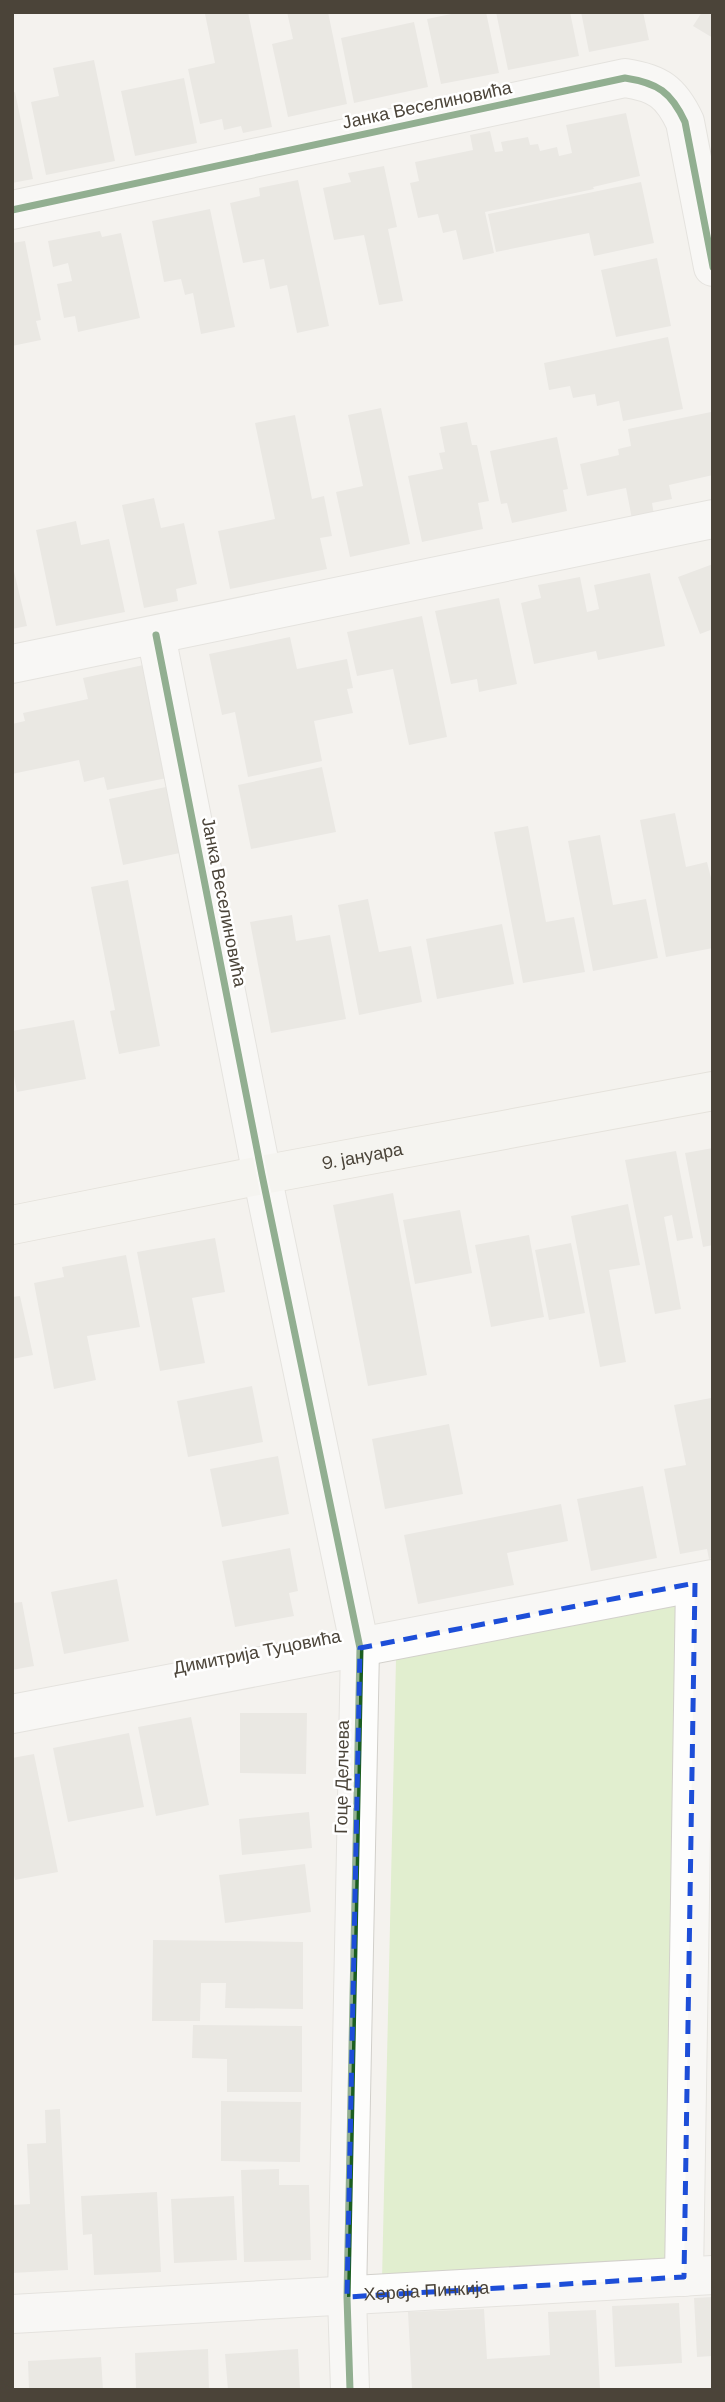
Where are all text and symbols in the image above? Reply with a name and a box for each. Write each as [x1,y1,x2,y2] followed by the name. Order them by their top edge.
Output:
[340,75,515,135] street label: Јанка Веселиновића
[196,815,252,990] street label: Јанка Веселиновића
[320,1137,406,1176] street label: 9. јануара
[171,1624,344,1680] street label: Димитрија Туцовића
[329,1719,355,1834] street label: Гоце Делчева
[363,2275,491,2306] street label: Хероја Пинкија

